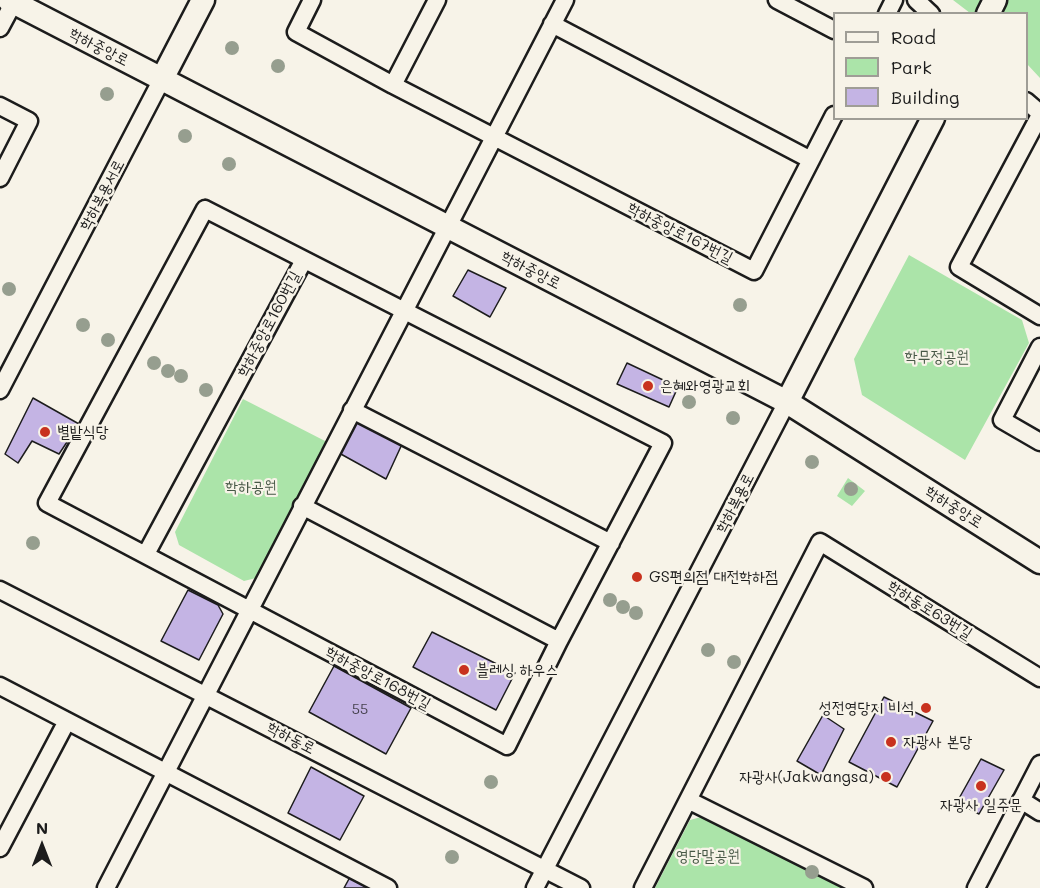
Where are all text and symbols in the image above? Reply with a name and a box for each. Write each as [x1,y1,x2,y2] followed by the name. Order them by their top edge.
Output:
[833,12,1028,120] legend
[66,24,132,70] street label: 학하중앙로
[891,25,936,49] text: Road
[891,55,932,79] text: Park
[891,85,959,109] text: Building
[75,156,129,234] street label: 학하복용서로
[624,198,736,268] street label: 학하중앙로167번길
[498,247,564,293] street label: 학하중앙로
[233,268,305,380] street label: 학하중앙로160번길
[905,347,969,367] park label: 학무정공원
[660,376,750,396] place label: 은혜와영광교회
[641,379,655,393] marker: 은혜와영광교회
[57,422,108,442] place label: 별밭식당
[38,425,52,439] marker: 별밭식당
[712,470,758,536] street label: 학하복용로
[225,477,277,497] park label: 학하공원
[922,482,986,532] street label: 학하중앙로
[649,567,778,587] place label: GS편의점 대전학하점
[630,570,644,584] marker: GS편의점 대전학하점
[884,576,976,644] street label: 학하동로63번길
[322,642,434,714] street label: 학하중앙로168번길
[476,660,558,680] place label: 블레싱 하우스
[457,663,471,677] marker: 블레싱 하우스
[819,698,914,718] place label: 성전영당지 비석
[919,701,933,715] marker: 성전영당지 비석
[352,702,368,718] house number: 55
[264,718,318,758] street label: 학하동로
[903,732,972,752] place label: 자광사 본당
[884,735,898,749] marker: 자광사 본당
[739,767,874,787] place label: 자광사(Jakwangsa)
[879,770,893,784] marker: 자광사(Jakwangsa)
[974,779,988,793] marker: 자광사 일주문
[940,795,1022,815] place label: 자광사 일주문
[12,816,72,876] north arrow
[36,817,48,838] text: N
[676,846,740,866] park label: 영당말공원

